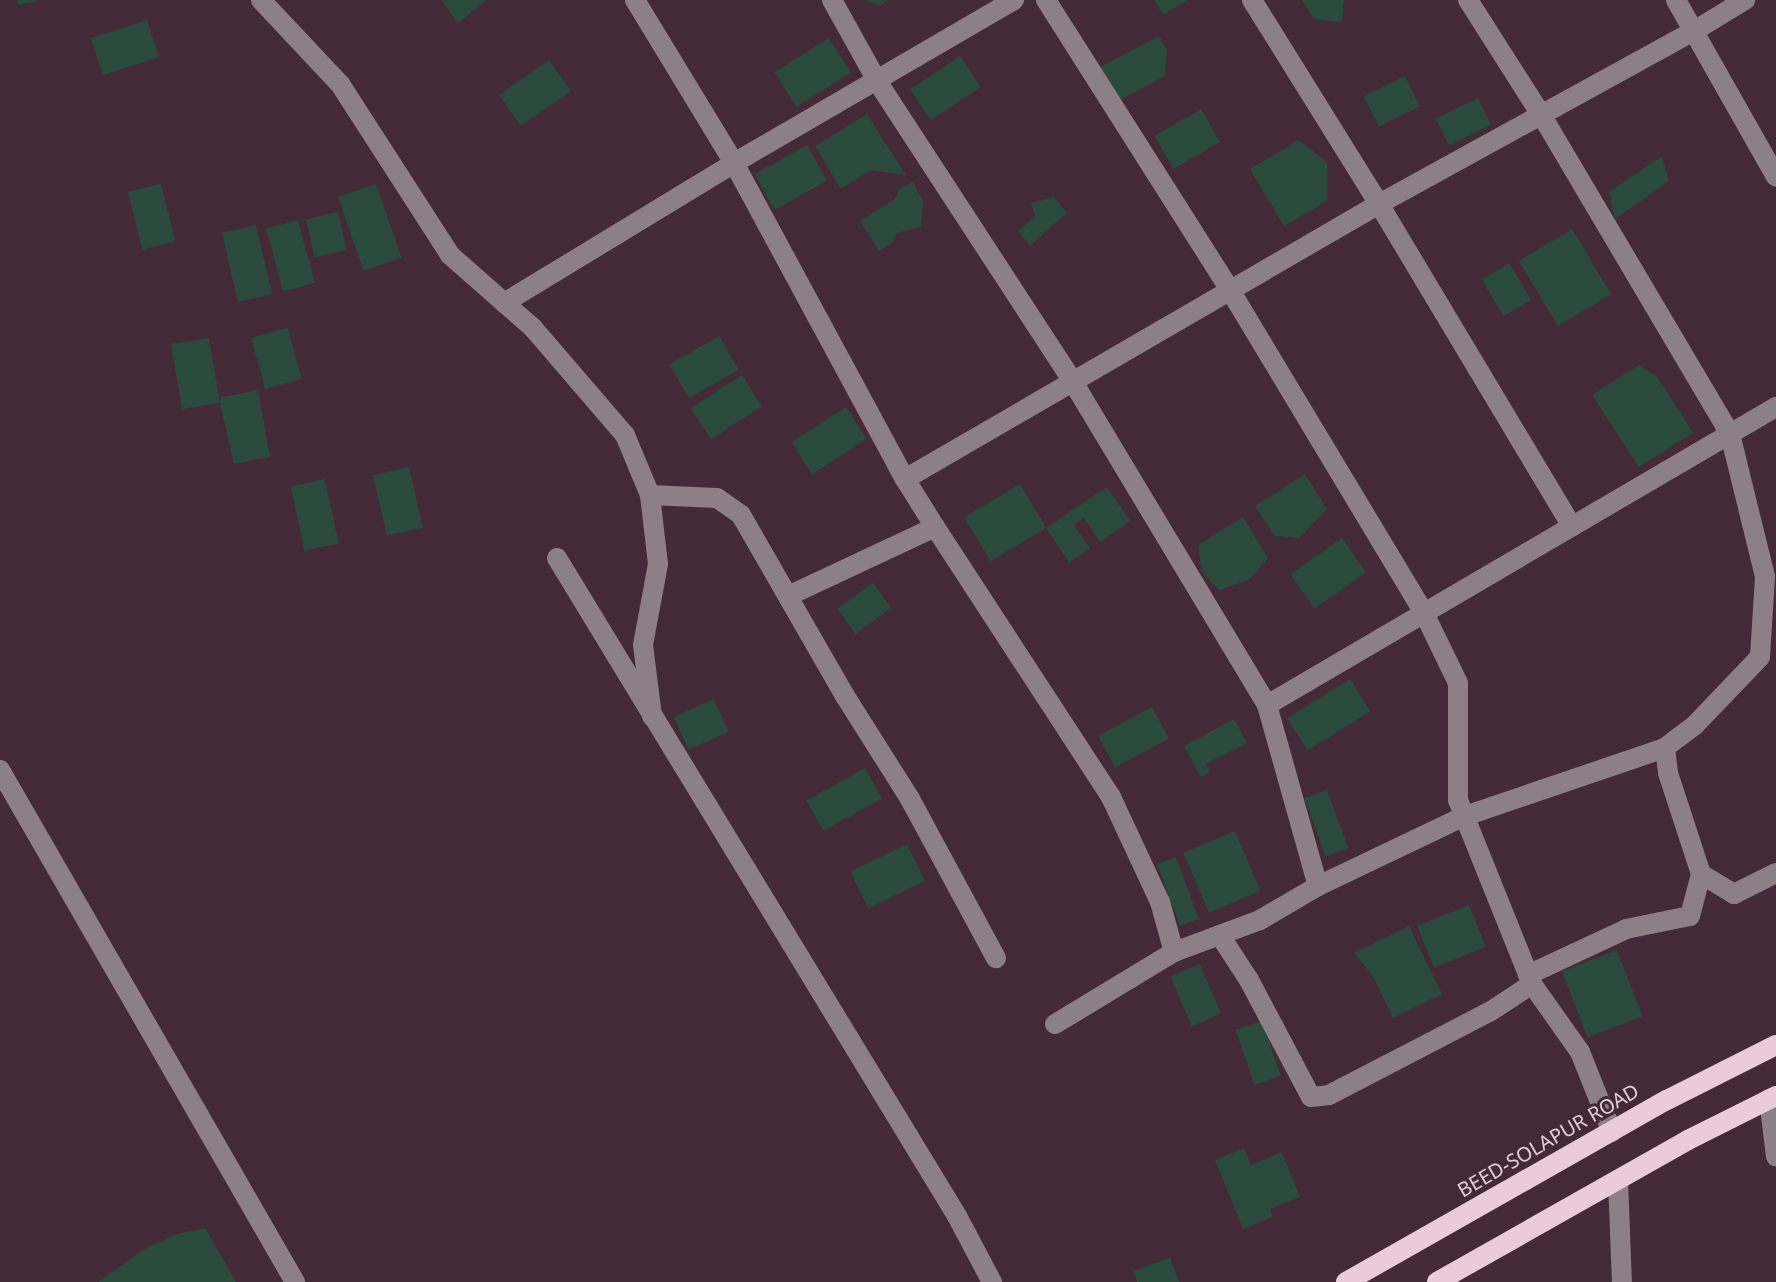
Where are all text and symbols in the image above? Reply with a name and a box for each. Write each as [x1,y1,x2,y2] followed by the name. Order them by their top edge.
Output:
[1453,1078,1643,1202] street label: BEED-SOLAPUR ROAD

